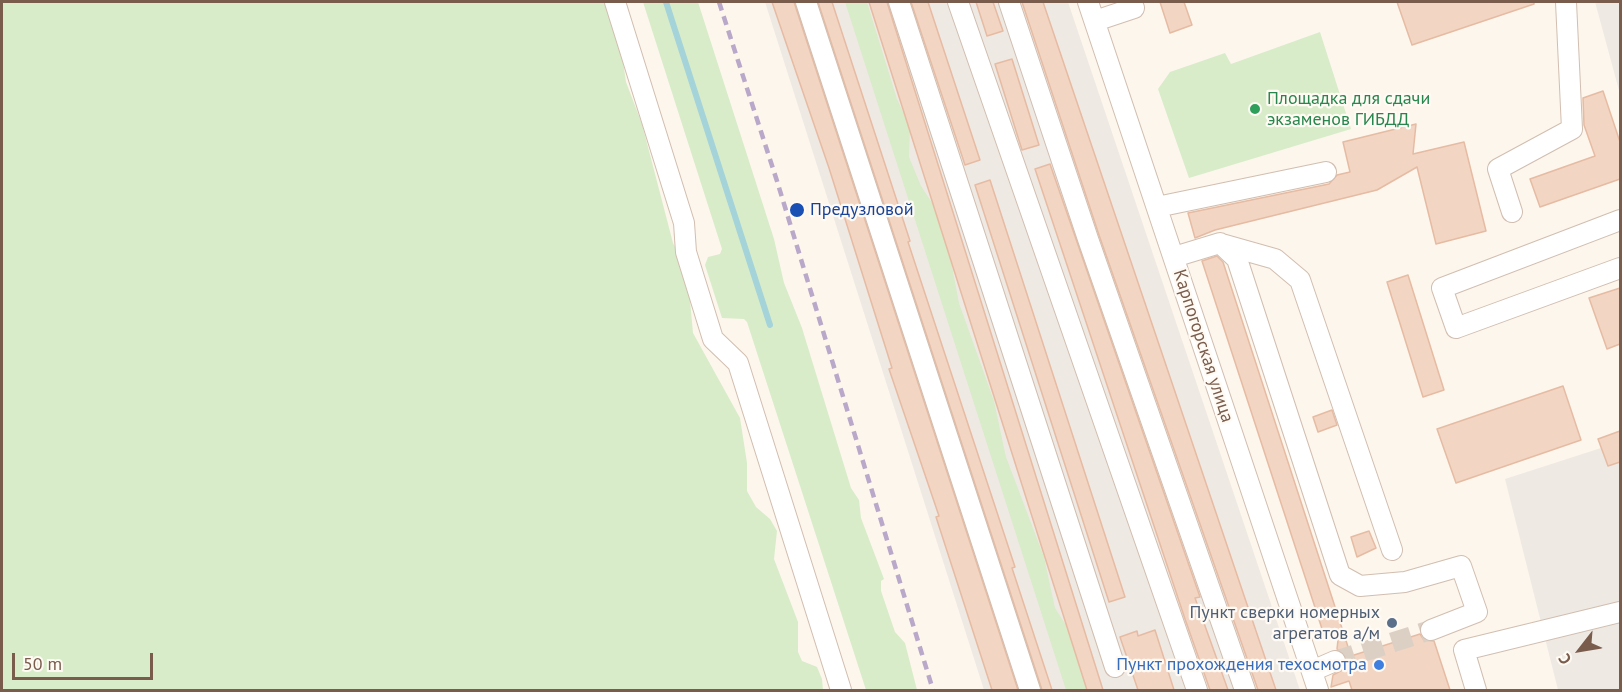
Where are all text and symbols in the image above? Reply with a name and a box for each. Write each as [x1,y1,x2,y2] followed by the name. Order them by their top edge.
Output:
[1267,88,1430,130] place label: Площадка для сдачи экзаменов ГИБДД
[1248,102,1262,116] marker: Площадка для сдачи экзаменов ГИБДД
[810,199,914,221] place label: Предузловой
[788,201,806,219] marker: Предузловой
[1168,267,1238,425] street label: Карпогорская улица
[1190,602,1380,644] place label: Пункт сверки номерных агрегатов а/м
[1385,616,1399,630] marker: Пункт сверки номерных агрегатов а/м
[1550,620,1610,680] north arrow
[15,641,156,679] scale bar
[1554,650,1575,668] text: С
[23,652,62,675] text: 50 m
[1116,654,1367,676] place label: Пункт прохождения техосмотра
[1372,658,1386,672] marker: Пункт прохождения техосмотра

